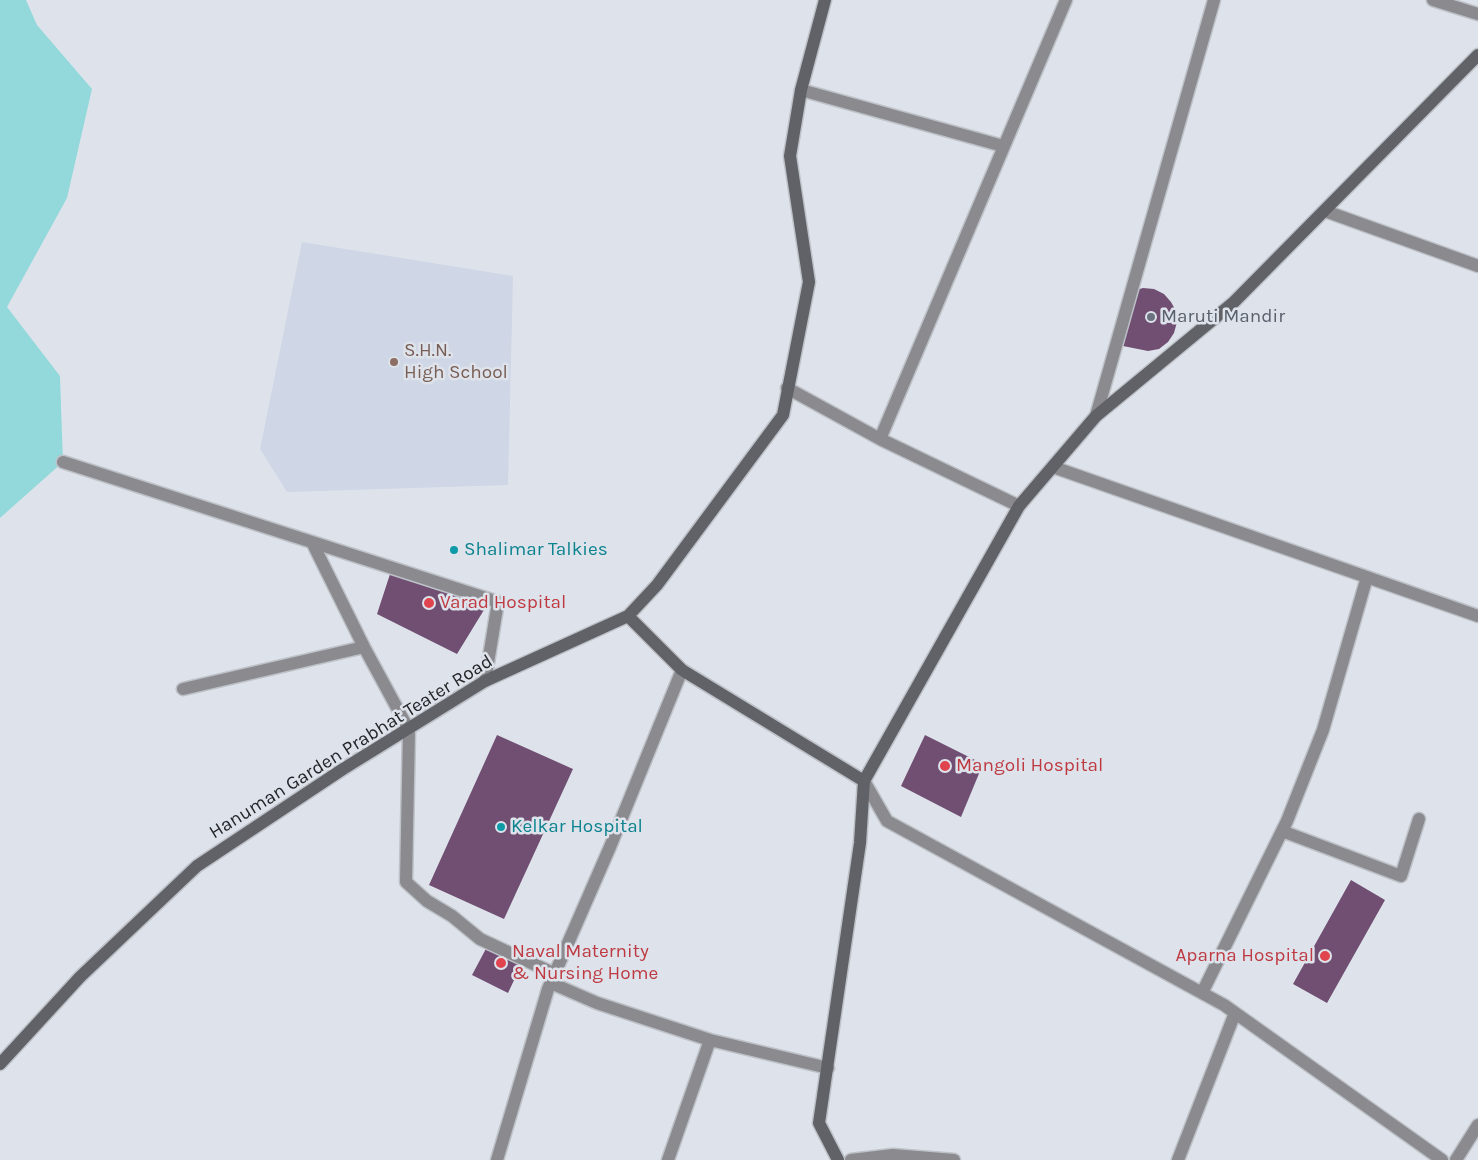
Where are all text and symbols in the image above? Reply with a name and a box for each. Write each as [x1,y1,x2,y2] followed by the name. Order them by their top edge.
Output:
[1161,306,1285,328] place label: Maruti Mandir
[1145,311,1157,323] marker: Maruti Mandir
[404,340,508,384] place label: S.H.N. High School
[388,356,400,368] marker: S.H.N. High School
[464,539,608,561] place label: Shalimar Talkies
[448,544,460,556] marker: Shalimar Talkies
[440,592,566,614] place label: Varad Hospital
[422,596,436,610] marker: Varad Hospital
[205,650,497,844] street label: Hanuman Garden Prabhat Teater Road
[956,755,1103,777] place label: Mangoli Hospital
[938,759,952,773] marker: Mangoli Hospital
[511,816,643,838] place label: Kelkar Hospital
[495,821,507,833] marker: Kelkar Hospital
[512,941,658,985] place label: Naval Maternity & Nursing Home
[1175,945,1314,967] place label: Aparna Hospital
[1318,949,1332,963] marker: Aparna Hospital
[494,956,508,970] marker: Naval Maternity & Nursing Home

